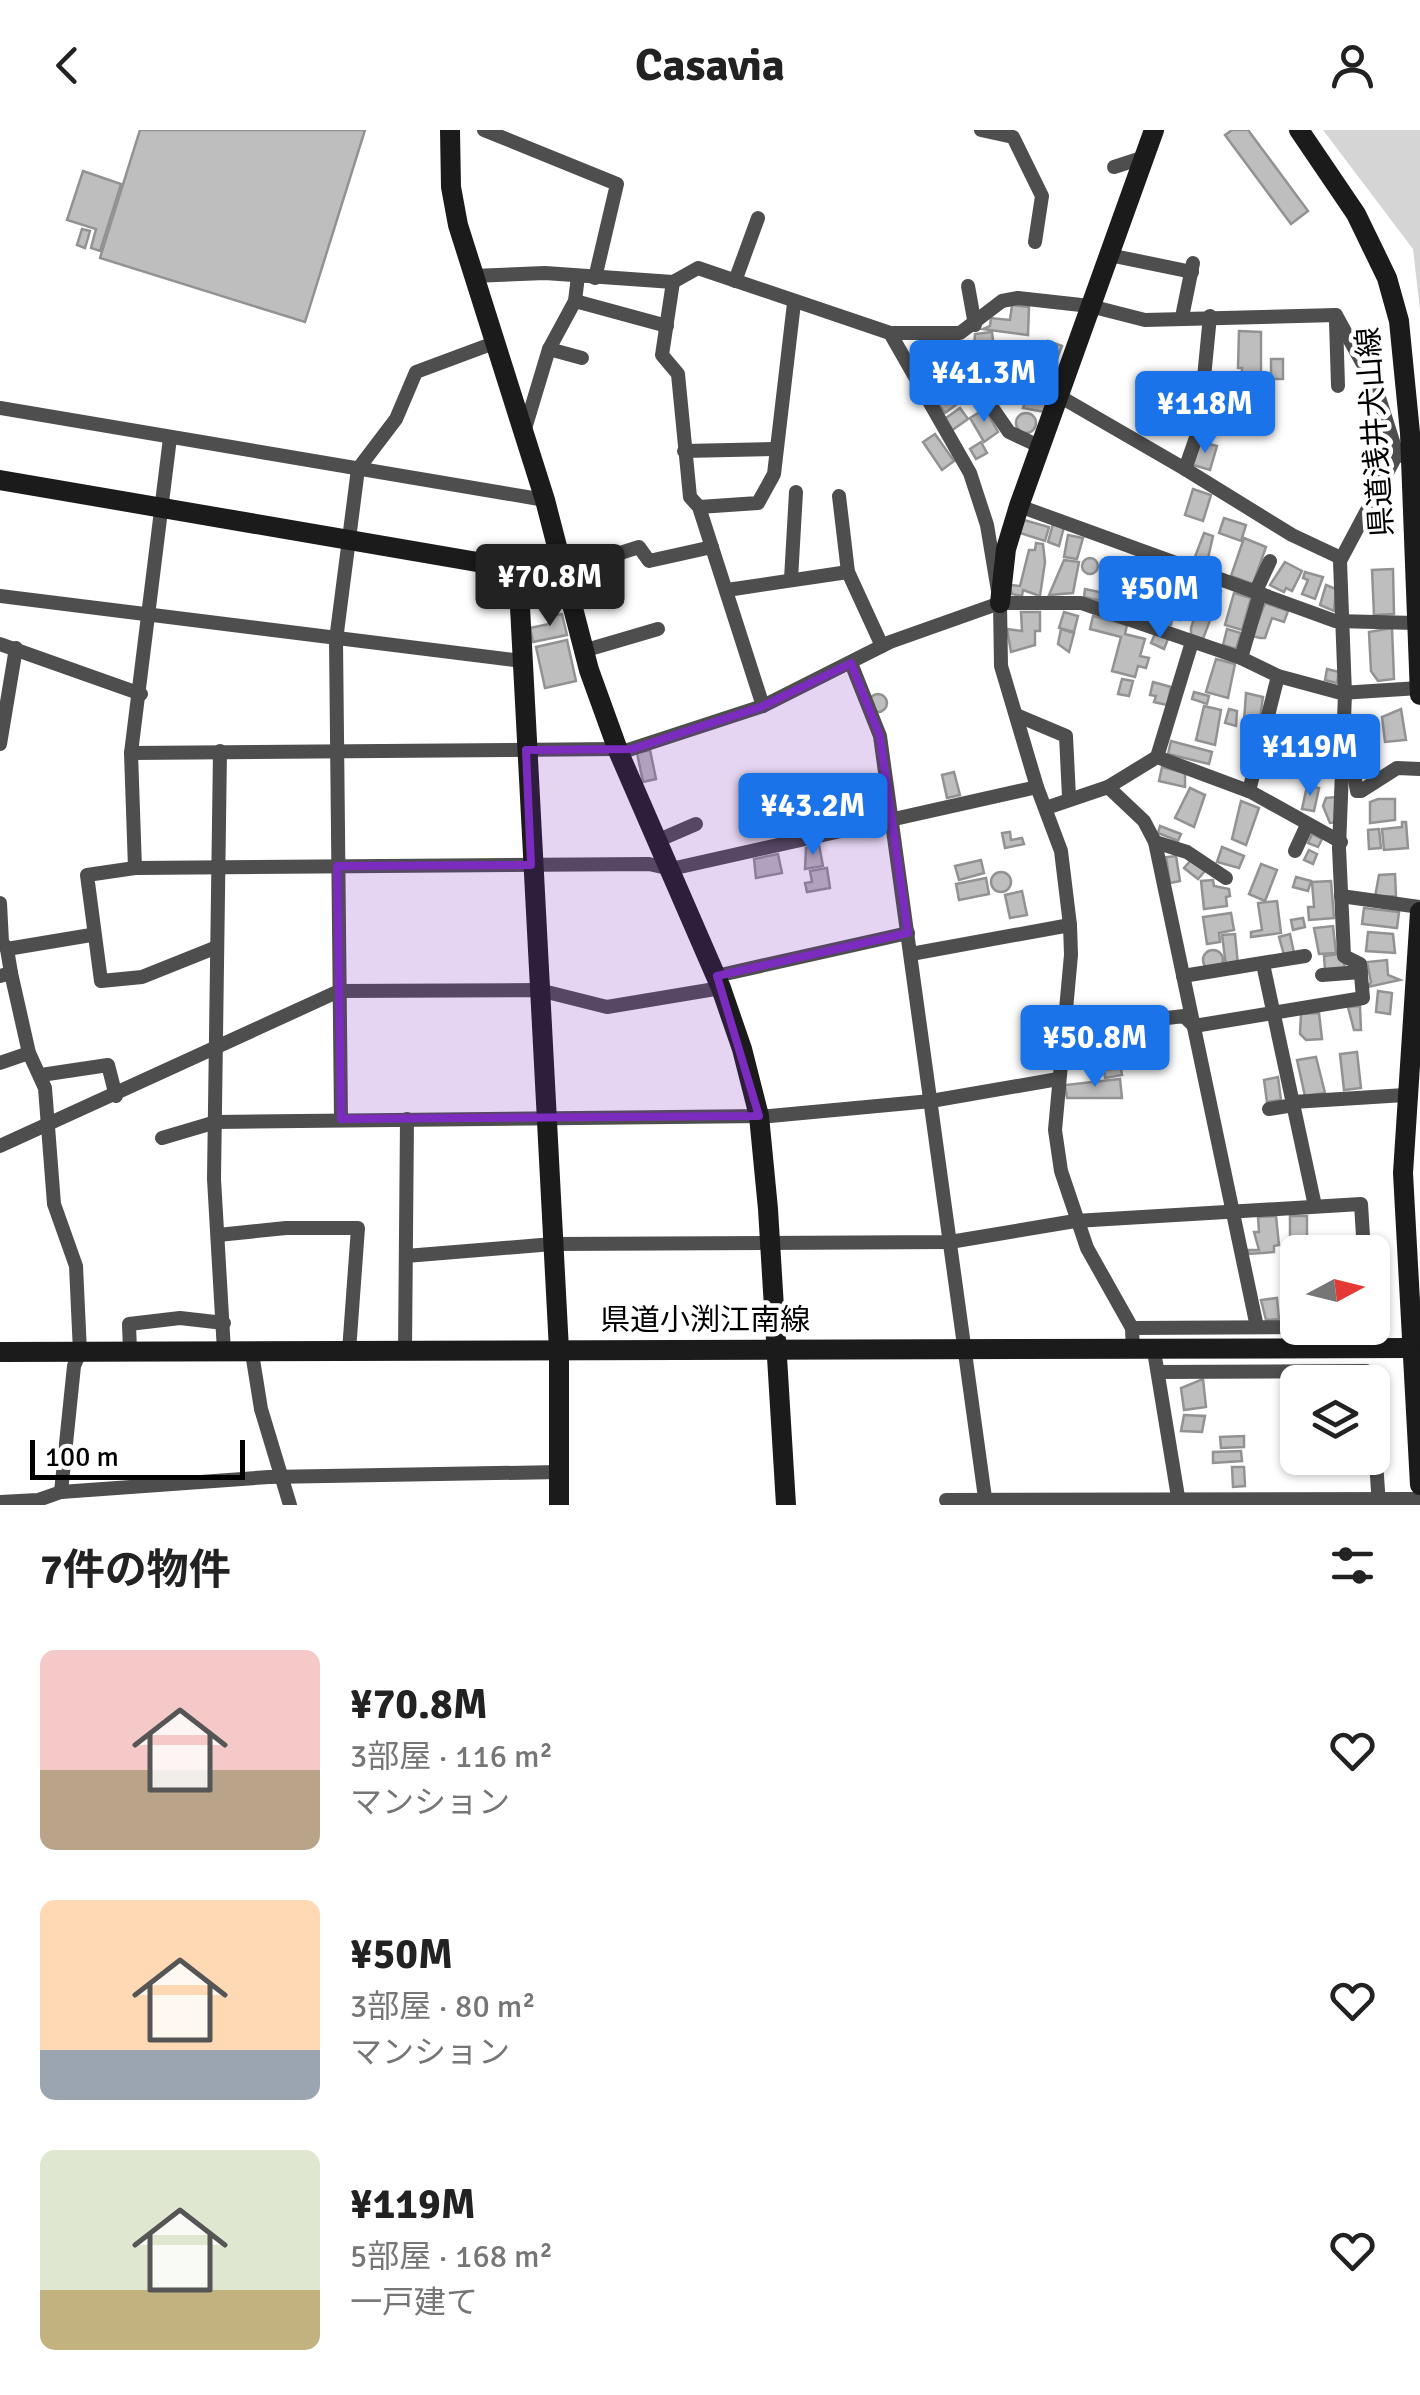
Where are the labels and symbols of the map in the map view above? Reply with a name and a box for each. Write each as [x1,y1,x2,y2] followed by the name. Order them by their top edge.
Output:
[1350,326,1401,538] street label: 県道浅井犬山線
[903,340,1065,425] pin: ¥41.3M
[1135,371,1275,456] pin: ¥118M
[469,544,631,629] pin: ¥70.8M
[1101,556,1219,641] pin: ¥50M
[1240,714,1380,799] pin: ¥119M
[732,773,894,858] pin: ¥43.2M
[1014,1005,1176,1090] pin: ¥50.8M
[1280,1235,1390,1345] north arrow
[600,1302,810,1339] street label: 県道小渕江南線
[30,1435,245,1480] scale bar

